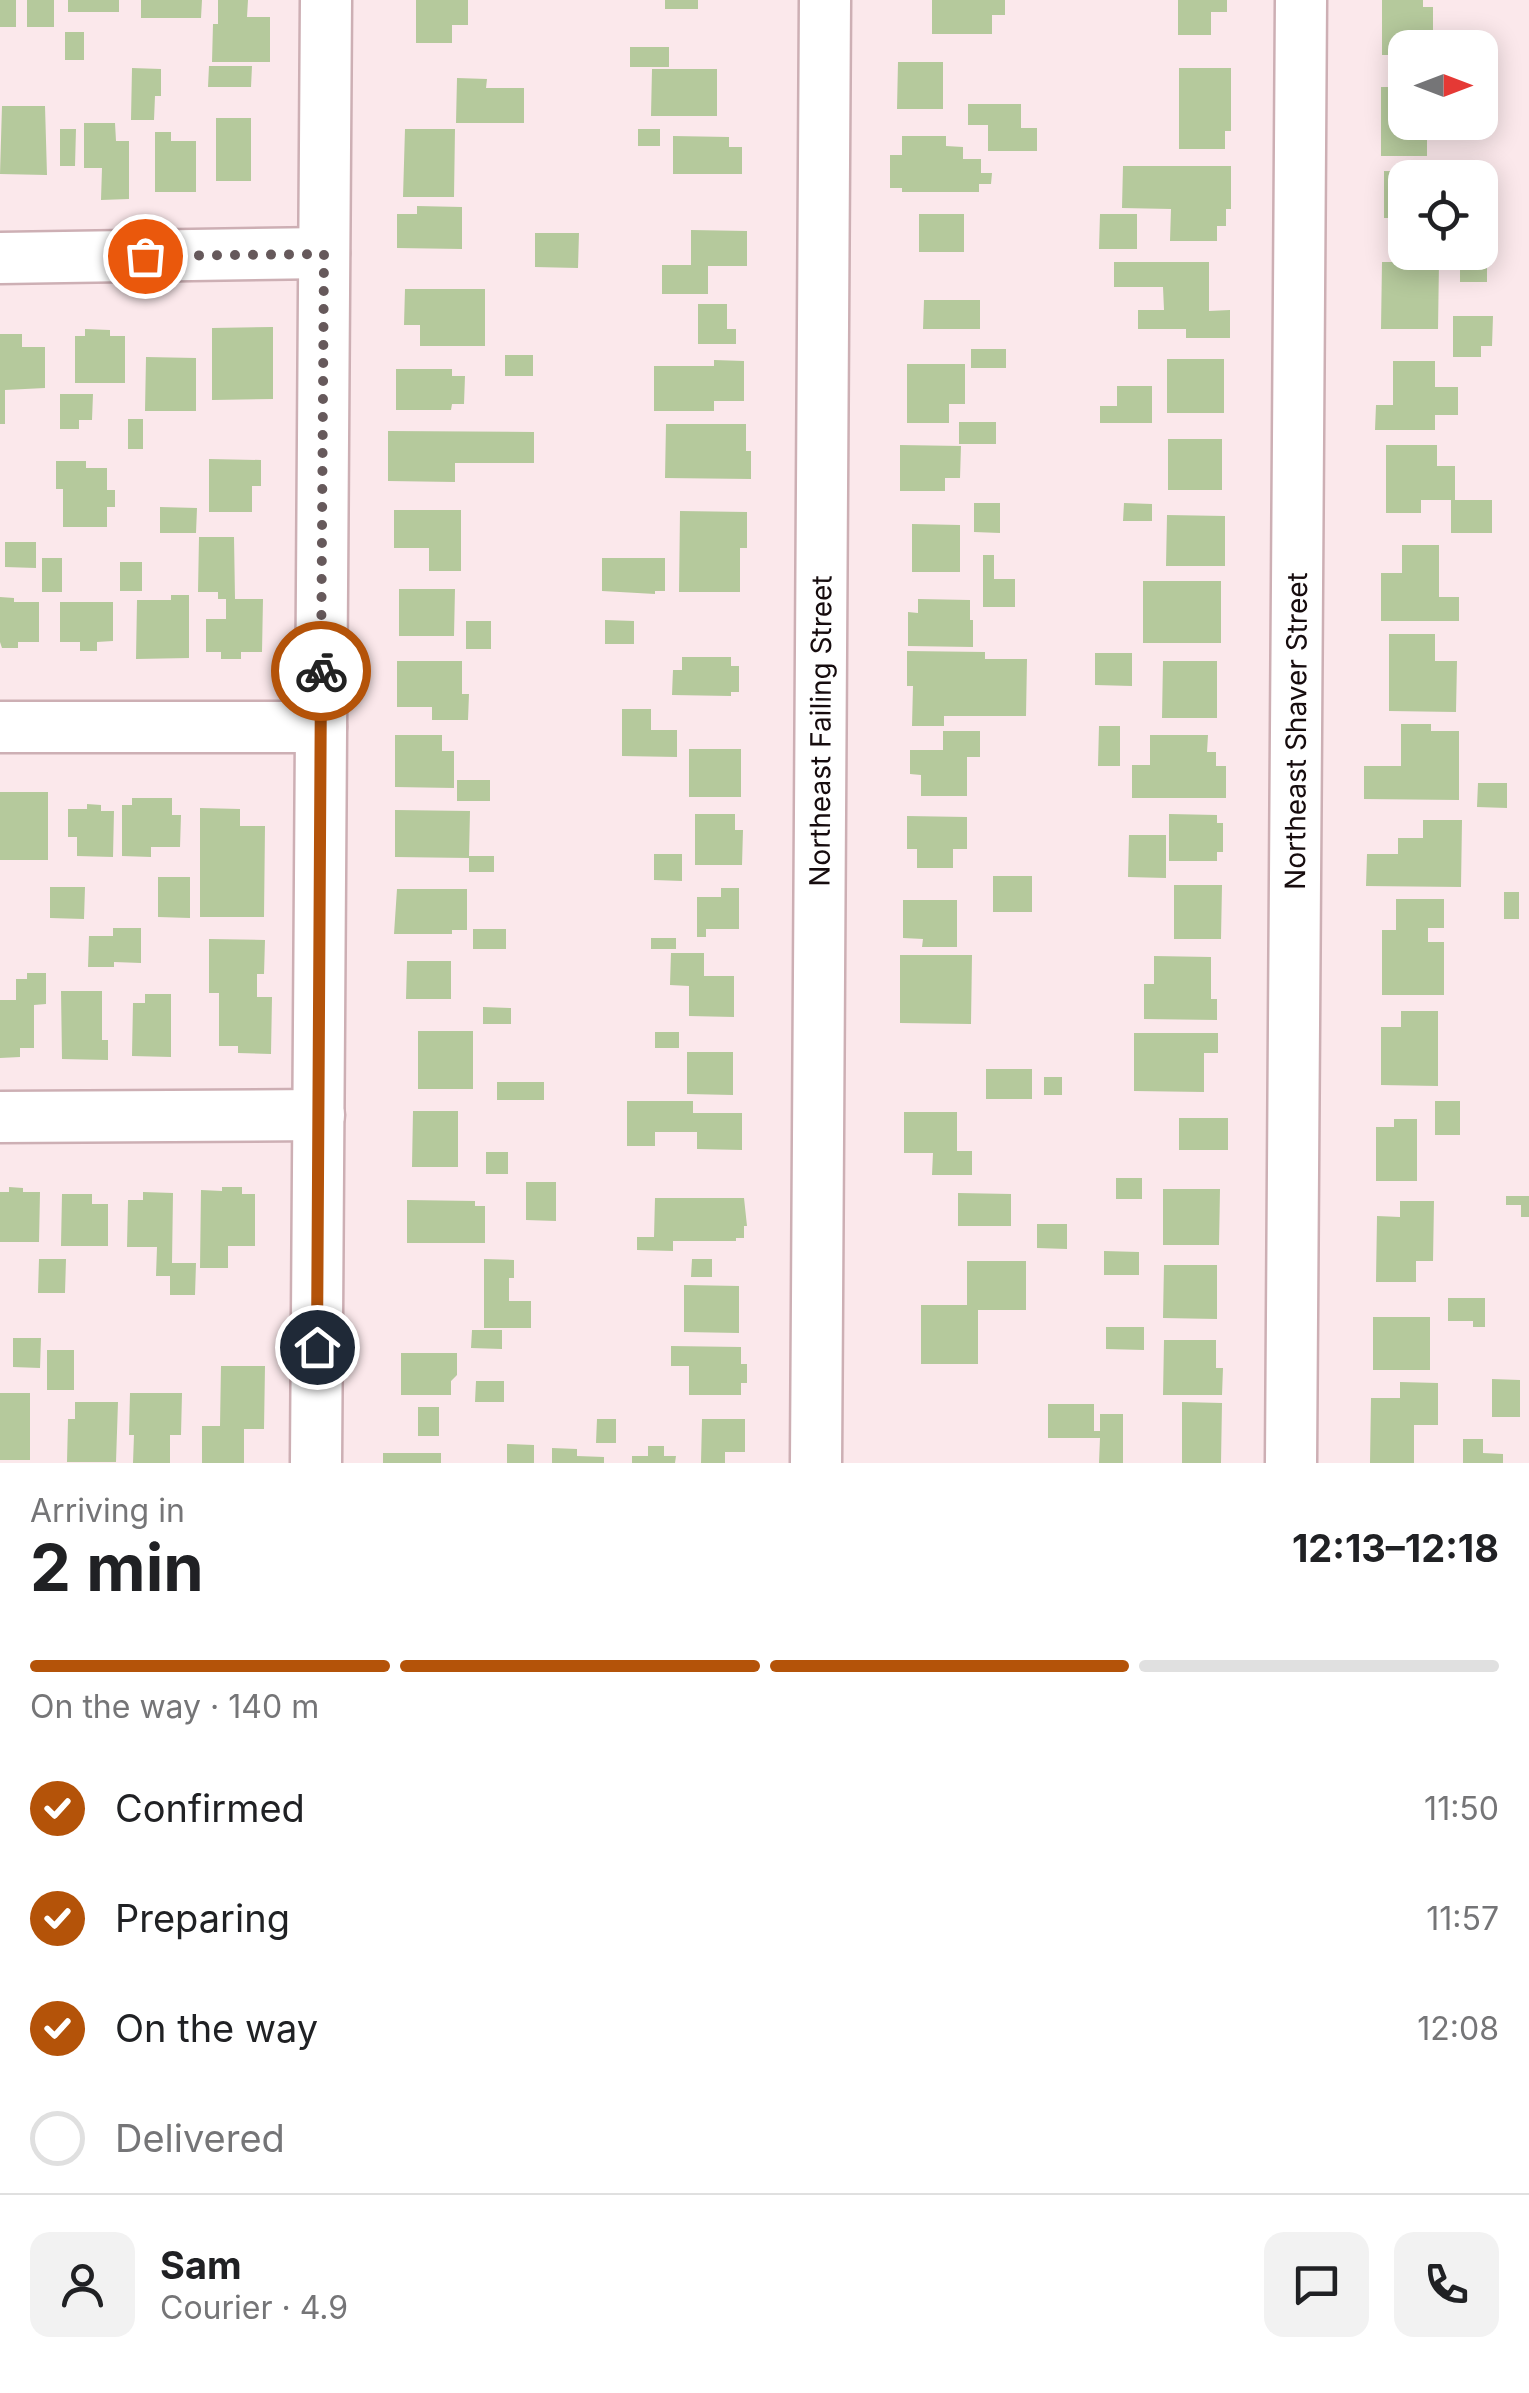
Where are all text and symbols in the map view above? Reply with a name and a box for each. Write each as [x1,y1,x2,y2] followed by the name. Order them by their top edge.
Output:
[1388,30,1498,140] north arrow
[1388,30,1498,270] map controls
[1388,160,1498,270] button: locate
[103,214,188,299] pin
[118,229,173,284] icon: bag
[1278,572,1314,890] street label: Northeast Shaver Street
[803,575,838,887] street label: Northeast Failing Street
[271,621,371,721] courier
[294,644,349,699] icon: bike
[275,1305,360,1390] pin
[290,1320,345,1375] icon: home
[30,1491,185,1530] text: Arriving in
[1292,1525,1499,1571] text: 12:13–12:18
[30,1528,204,1607] text: 2 min
[30,1687,319,1726] text: On the way · 140 m
[30,1781,85,1836] icon: check
[115,1785,305,1831] text: Confirmed
[1424,1789,1499,1828] text: 11:50
[30,1891,85,1946] icon: check
[115,1895,290,1941] text: Preparing
[1426,1899,1499,1938] text: 11:57
[30,2001,85,2056] icon: check
[115,2005,318,2051] text: On the way
[1417,2009,1499,2048] text: 12:08
[115,2115,285,2161] text: Delivered
[30,2232,135,2337] button: person
[1264,2232,1369,2337] button: chat
[1394,2232,1499,2337] button: phone
[160,2242,242,2288] text: Sam
[160,2288,348,2327] text: Courier · 4.9

